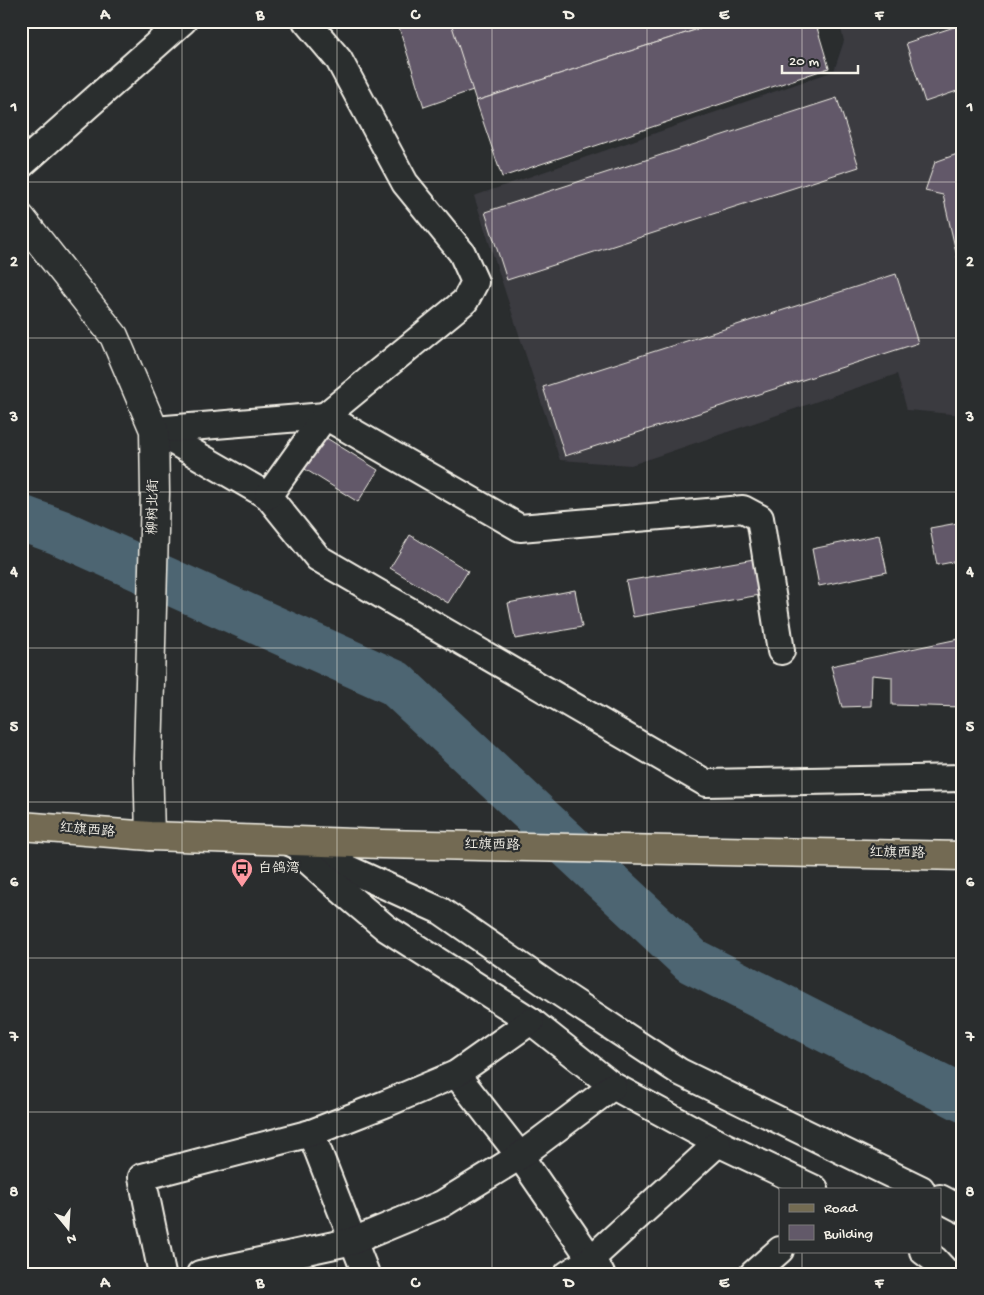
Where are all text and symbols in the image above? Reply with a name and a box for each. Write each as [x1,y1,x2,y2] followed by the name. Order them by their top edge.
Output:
[99,7,111,26] text: A
[255,7,265,26] text: B
[410,7,421,26] text: C
[562,7,575,26] text: D
[719,7,730,26] text: E
[874,7,885,26] text: F
[782,42,858,74] scale bar
[789,53,819,71] text: 20 m
[10,99,17,118] text: 1
[966,99,973,118] text: 1
[10,254,18,273] text: 2
[966,254,974,273] text: 2
[9,409,18,428] text: 3
[965,409,974,428] text: 3
[144,479,163,535] street label: 柳树北街
[9,564,18,583] text: 4
[965,564,974,583] text: 4
[10,719,19,738] text: 5
[966,719,975,738] text: 5
[58,819,116,842] street label: 红旗西路
[464,836,520,855] street label: 红旗西路
[869,844,925,863] street label: 红旗西路
[230,857,254,888] bus stop icon: 白鸽湾
[258,861,300,878] place label: 白鸽湾
[10,874,19,893] text: 6
[966,874,975,893] text: 6
[9,1029,19,1048] text: 7
[965,1029,975,1048] text: 7
[10,1184,19,1203] text: 8
[966,1184,975,1203] text: 8
[779,1188,942,1252] legend
[824,1200,858,1218] text: Road
[42,1202,92,1252] north arrow
[823,1226,873,1244] text: Building
[64,1228,78,1247] text: N
[99,1275,111,1294] text: A
[255,1275,265,1294] text: B
[410,1275,421,1294] text: C
[562,1275,575,1294] text: D
[719,1275,730,1294] text: E
[874,1275,885,1294] text: F

